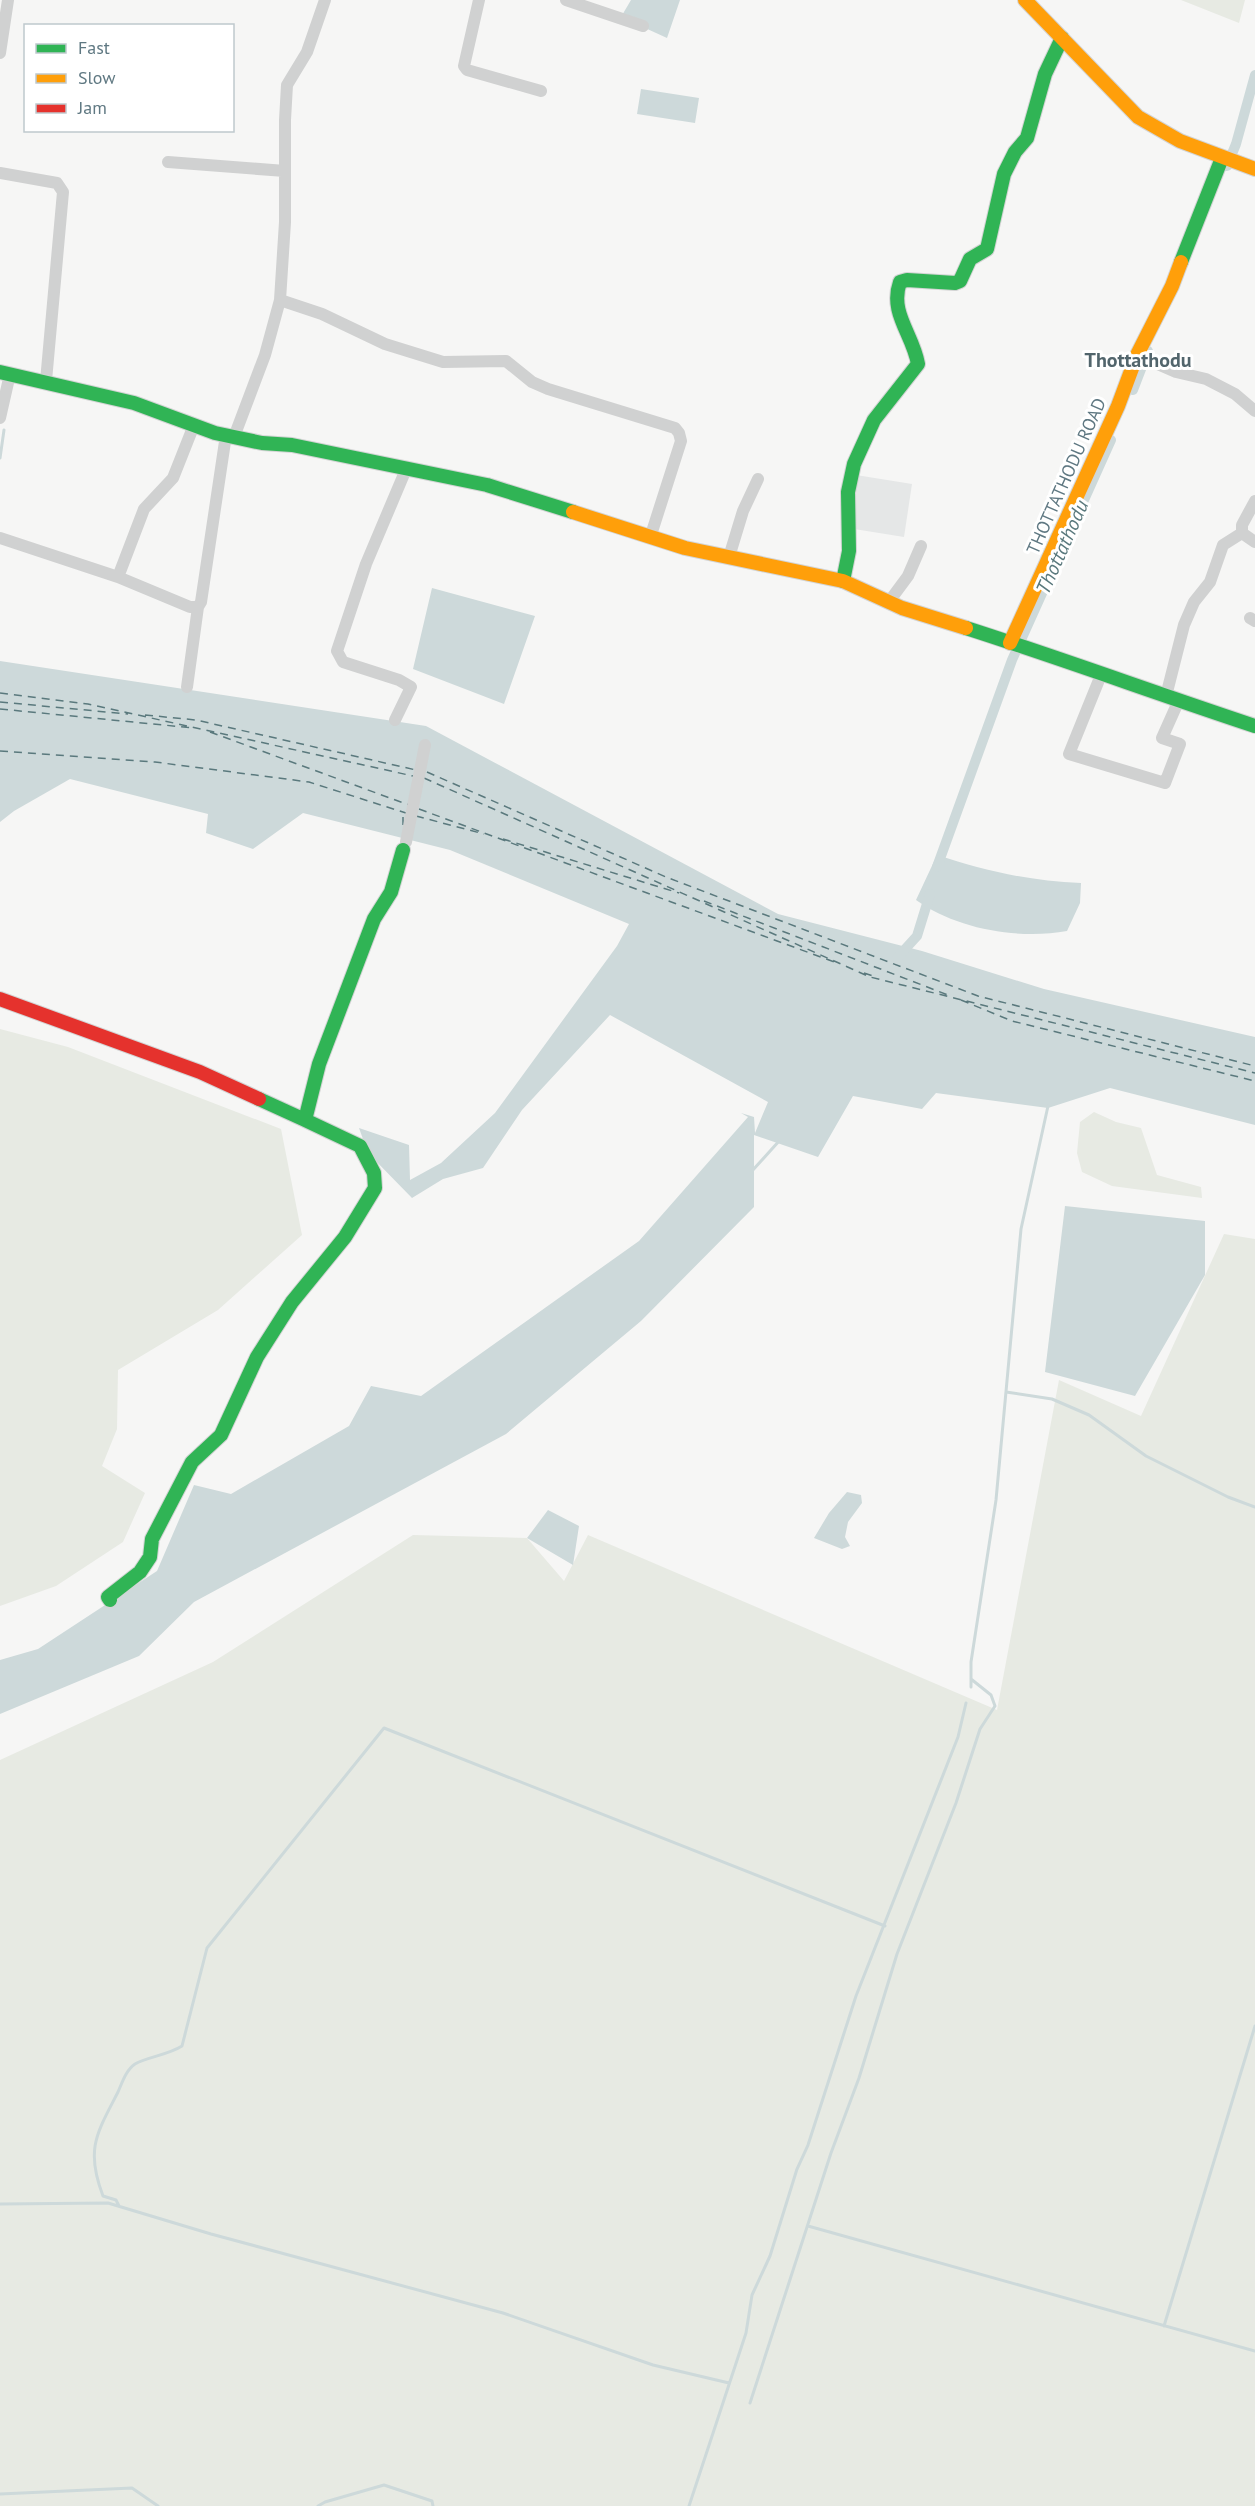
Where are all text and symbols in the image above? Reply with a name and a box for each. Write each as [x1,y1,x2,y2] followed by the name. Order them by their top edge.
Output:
[24,24,234,132] legend
[78,36,110,59] text: Fast
[78,66,116,89] text: Slow
[77,96,107,119] text: Jam
[1085,347,1191,373] district label: Thottathodu
[1021,394,1111,558] street label: THOTTATHODU ROAD
[1030,496,1094,598] water label: Thottathodu

